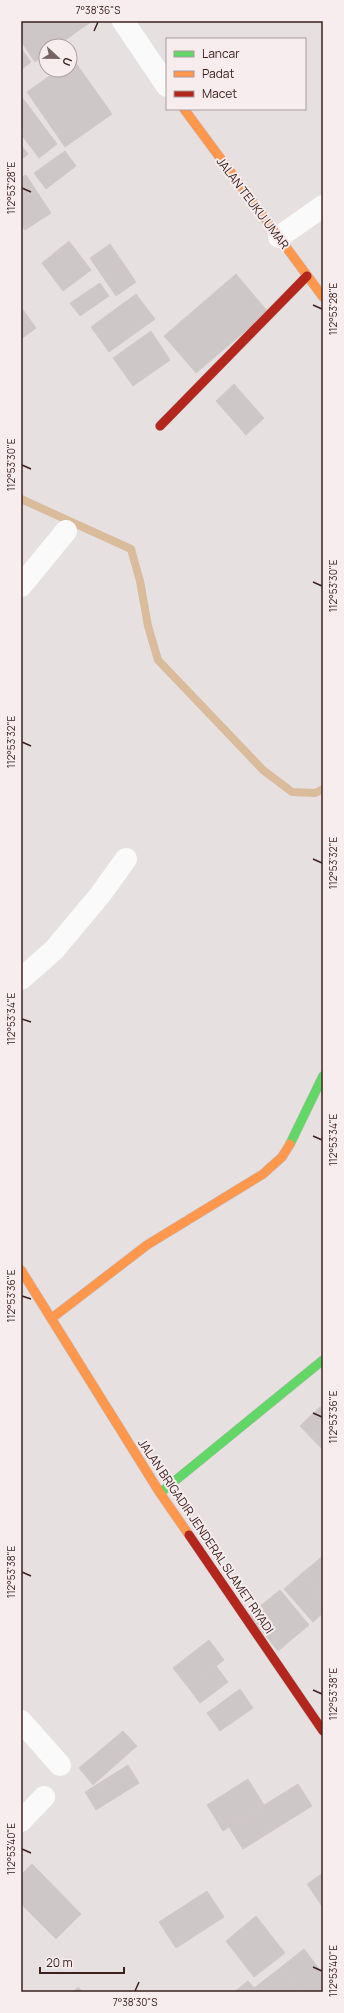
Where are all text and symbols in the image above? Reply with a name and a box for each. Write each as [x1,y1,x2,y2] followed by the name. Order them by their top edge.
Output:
[76,3,120,17] text: 7°38'36"S
[38,38,78,78] north arrow
[166,38,306,110] legend
[202,45,240,62] text: Lancar
[59,55,76,68] text: U
[202,65,234,82] text: Padat
[202,85,237,102] text: Macet
[213,153,294,253] street label: JALAN TEUKU UMAR
[4,161,18,214] text: 112°53'28"E
[326,282,340,335] text: 112°53'28"E
[4,438,18,491] text: 112°53'30"E
[326,559,340,612] text: 112°53'30"E
[4,716,18,768] text: 112°53'32"E
[326,837,340,889] text: 112°53'32"E
[4,993,18,1045] text: 112°53'34"E
[326,1114,340,1166] text: 112°53'34"E
[4,1269,18,1322] text: 112°53'36"E
[326,1390,340,1443] text: 112°53'36"E
[134,1435,278,1637] street label: JALAN BRIGADIR JENDERAL SLAMET RIYADI
[4,1546,18,1598] text: 112°53'38"E
[326,1668,340,1720] text: 112°53'38"E
[4,1823,18,1875] text: 112°53'40"E
[326,1945,340,1997] text: 112°53'40"E
[40,1949,124,1975] scale bar
[46,1954,73,1971] text: 20 m
[113,1995,157,2009] text: 7°38'30"S

